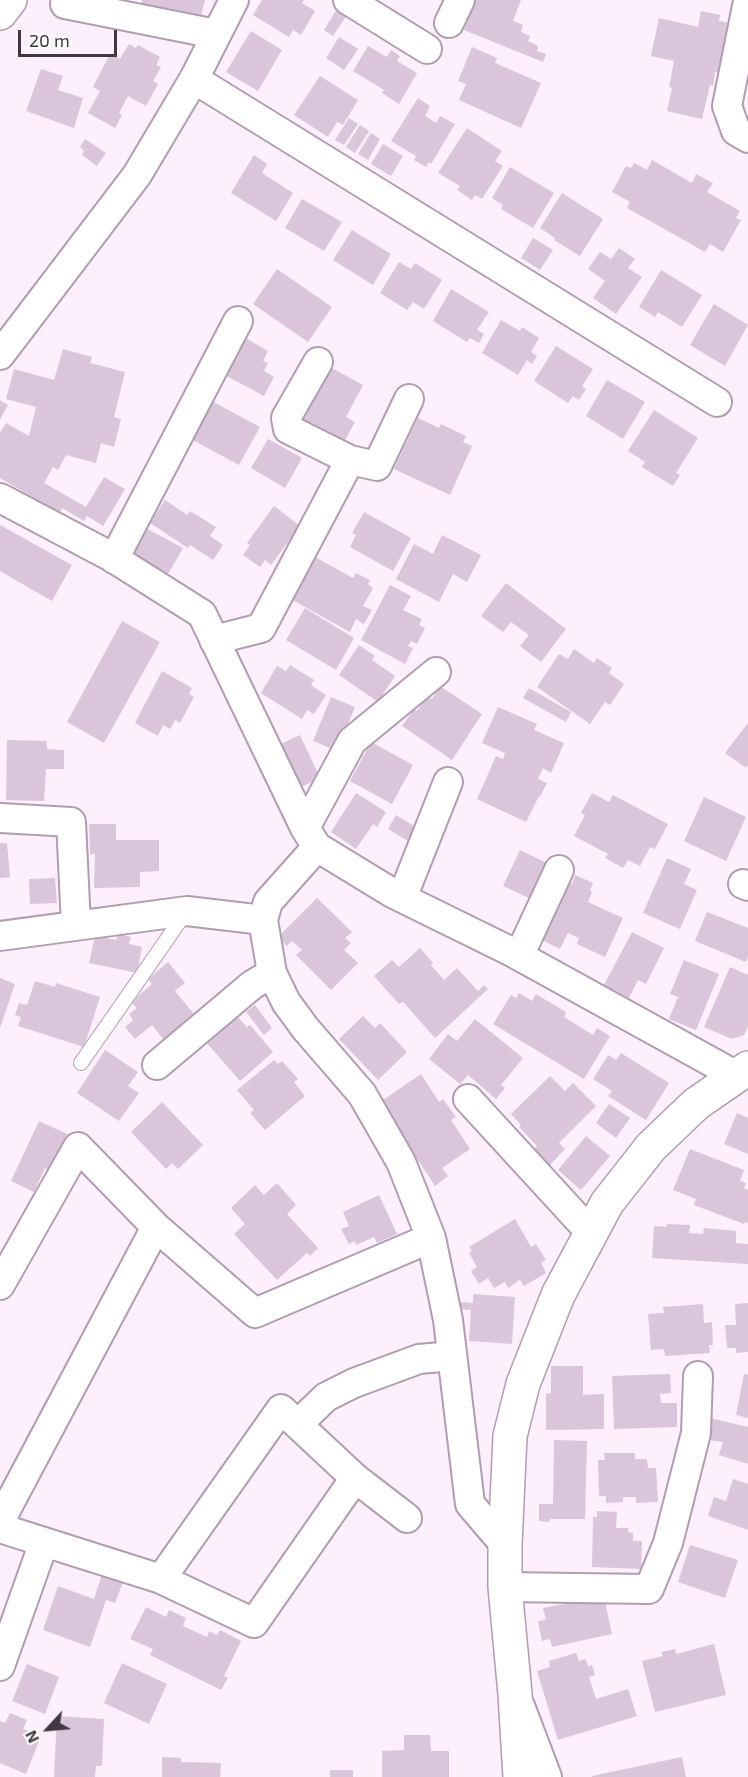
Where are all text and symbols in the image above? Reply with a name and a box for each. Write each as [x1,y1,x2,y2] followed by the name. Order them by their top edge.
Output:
[21,18,120,56] scale bar
[29,29,70,51] text: 20 m
[18,1699,78,1759] north arrow
[20,1728,42,1746] text: N

